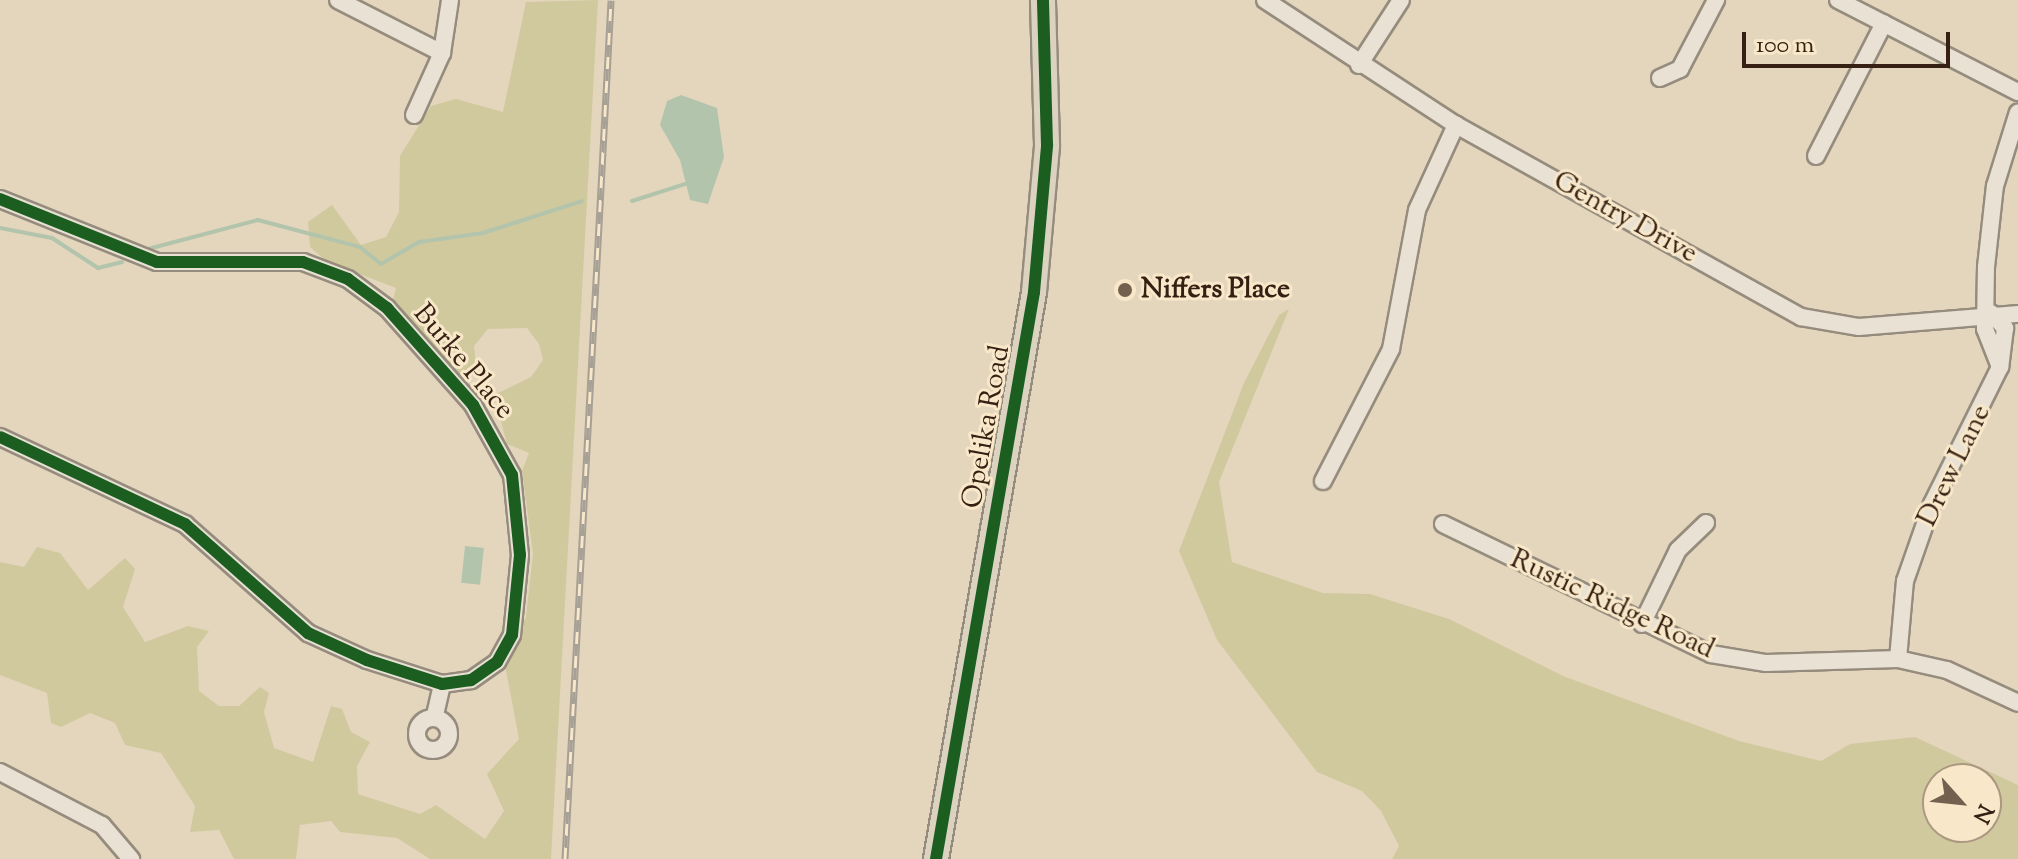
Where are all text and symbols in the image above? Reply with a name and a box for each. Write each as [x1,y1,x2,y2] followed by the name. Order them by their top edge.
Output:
[1746,16,1954,66] scale bar
[1756,29,1814,63] text: 100 m
[1547,165,1703,271] street label: Gentry Drive
[1141,273,1290,307] place label: Niffers Place
[1116,281,1134,299] marker: Niffers Place
[405,298,521,426] street label: Burke Place
[956,343,1018,511] street label: Opelika Road
[1911,400,1999,532] street label: Drew Lane
[1505,543,1719,667] street label: Rustic Ridge Road
[1922,763,2002,843] north arrow
[1963,798,2000,828] text: N

